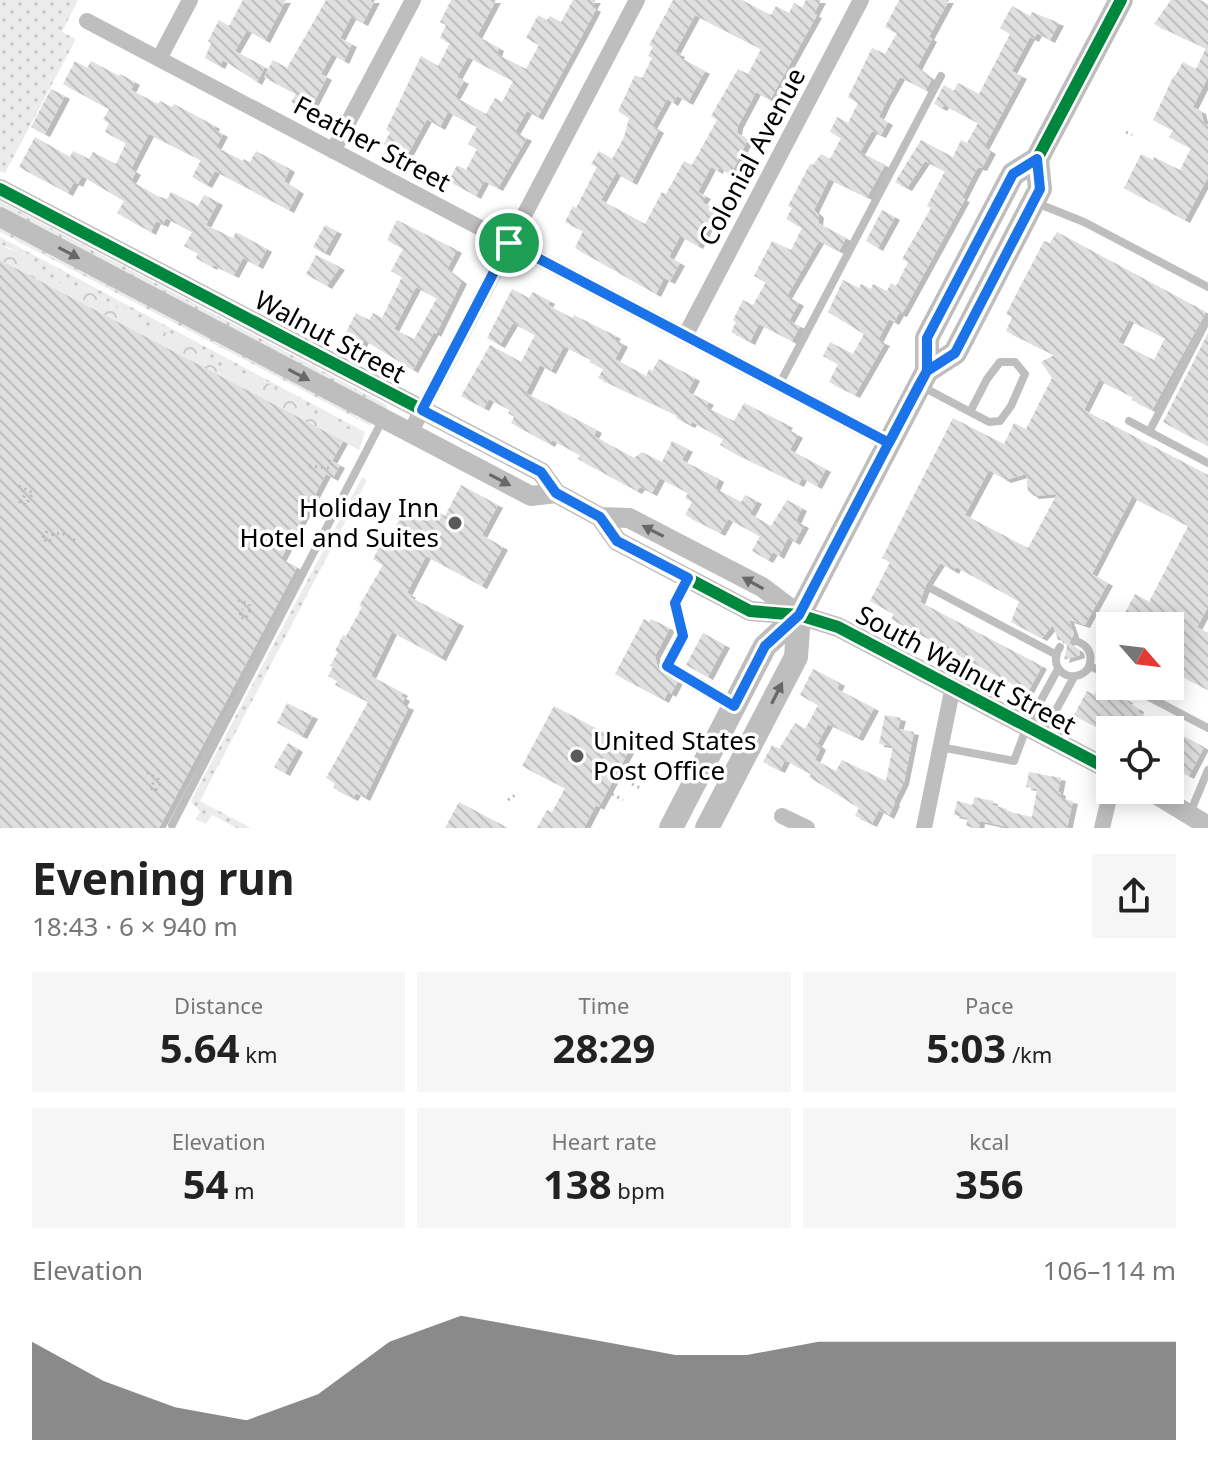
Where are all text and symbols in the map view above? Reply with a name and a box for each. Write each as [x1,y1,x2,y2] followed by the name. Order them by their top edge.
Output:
[689,61,813,252] street label: Colonial Avenue
[288,87,457,200] street label: Feather Street
[475,209,543,277] pin
[487,221,531,265] icon: arrive
[58,246,80,260] one-way arrow
[249,281,412,391] street label: Walnut Street
[287,368,310,381] one-way arrow
[489,473,512,487] one-way arrow
[240,489,439,555] place label: Holiday Inn Hotel and Suites
[446,514,464,532] marker: Holiday Inn Hotel and Suites
[641,524,664,537] one-way arrow
[741,576,764,590] one-way arrow
[850,596,1083,742] street label: South Walnut Street
[1096,612,1184,700] north arrow
[1096,612,1184,804] map controls
[770,681,784,704] one-way arrow
[1096,716,1184,804] button: locate
[593,722,756,788] place label: United States Post Office
[568,747,586,765] marker: United States Post Office
[32,848,295,908] text: Evening run
[1092,854,1176,938] button: share
[32,908,238,944] text: 18:43 · 6 × 940 m
[174,990,263,1020] text: Distance
[579,990,629,1020] text: Time
[965,990,1014,1020] text: Pace
[160,1020,240,1075] text: 5.64
[553,1020,655,1075] text: 28:29
[926,1020,1006,1075] text: 5:03
[240,1039,278,1069] text: km
[1006,1039,1052,1069] text: /km
[172,1126,266,1156] text: Elevation
[551,1126,657,1156] text: Heart rate
[969,1126,1009,1156] text: kcal
[183,1156,228,1211] text: 54
[543,1156,612,1211] text: 138
[955,1156,1024,1211] text: 356
[228,1175,255,1205] text: m
[612,1175,665,1205] text: bpm
[32,1252,143,1288] text: Elevation
[1043,1252,1176,1288] text: 106–114 m

